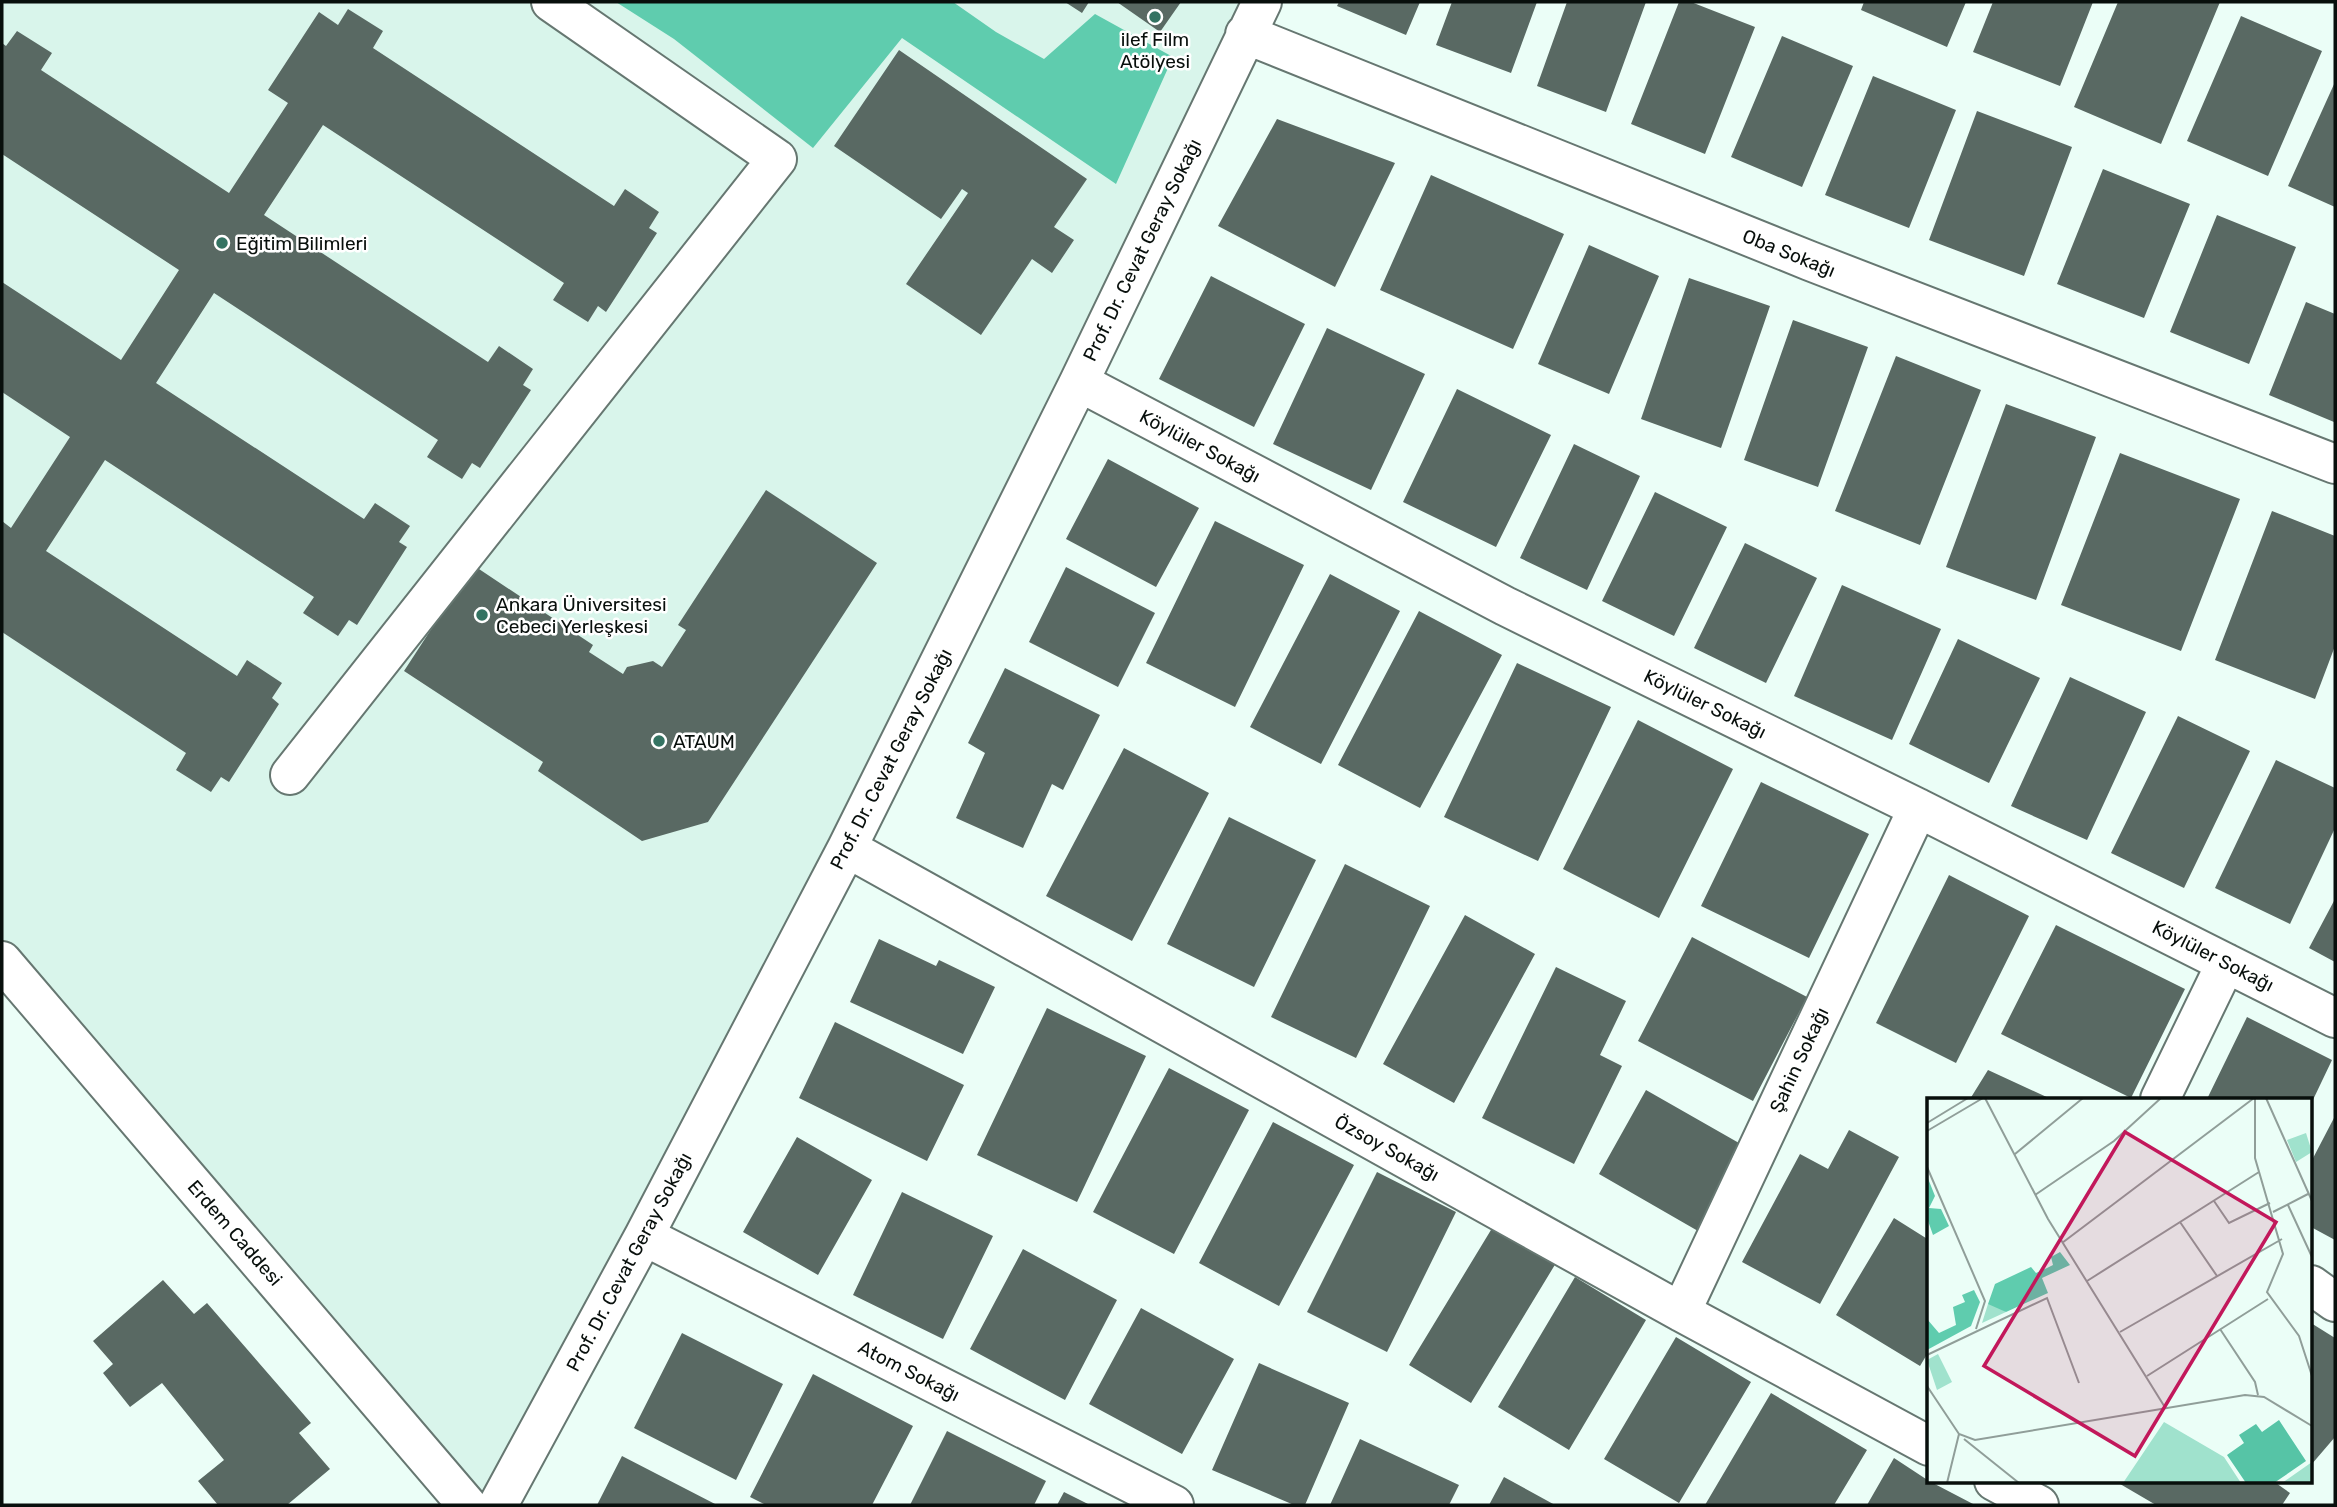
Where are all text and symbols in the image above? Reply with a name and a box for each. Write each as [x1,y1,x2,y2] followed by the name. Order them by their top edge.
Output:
[1147,9,1163,25] marker: ilef Film Atölyesi
[1120,28,1190,73] place label: ilef Film Atölyesi
[1078,135,1206,365] street label: Prof. Dr. Cevat Geray Sokağı
[1739,224,1839,282] street label: Oba Sokağı
[236,232,367,255] place label: Eğitim Bilimleri
[214,235,230,251] marker: Eğitim Bilimleri
[1136,405,1264,487] street label: Köylüler Sokağı
[496,593,667,638] place label: Ankara Üniversitesi Cebeci Yerleşkesi
[474,607,490,623] marker: Ankara Üniversitesi Cebeci Yerleşkesi
[825,645,957,873] street label: Prof. Dr. Cevat Geray Sokağı
[1640,664,1770,744] street label: Köylüler Sokağı
[673,730,735,753] place label: ATAUM
[651,733,667,749] marker: ATAUM
[2148,915,2278,997] street label: Köylüler Sokağı
[1765,1004,1833,1116] street label: Şahin Sokağı
[1927,1098,2312,1482] inset map
[1331,1110,1443,1186] street label: Özsoy Sokağı
[561,1149,697,1375] street label: Prof. Dr. Cevat Geray Sokağı
[183,1175,287,1291] street label: Erdem Caddesi
[854,1336,964,1406] street label: Atom Sokağı

